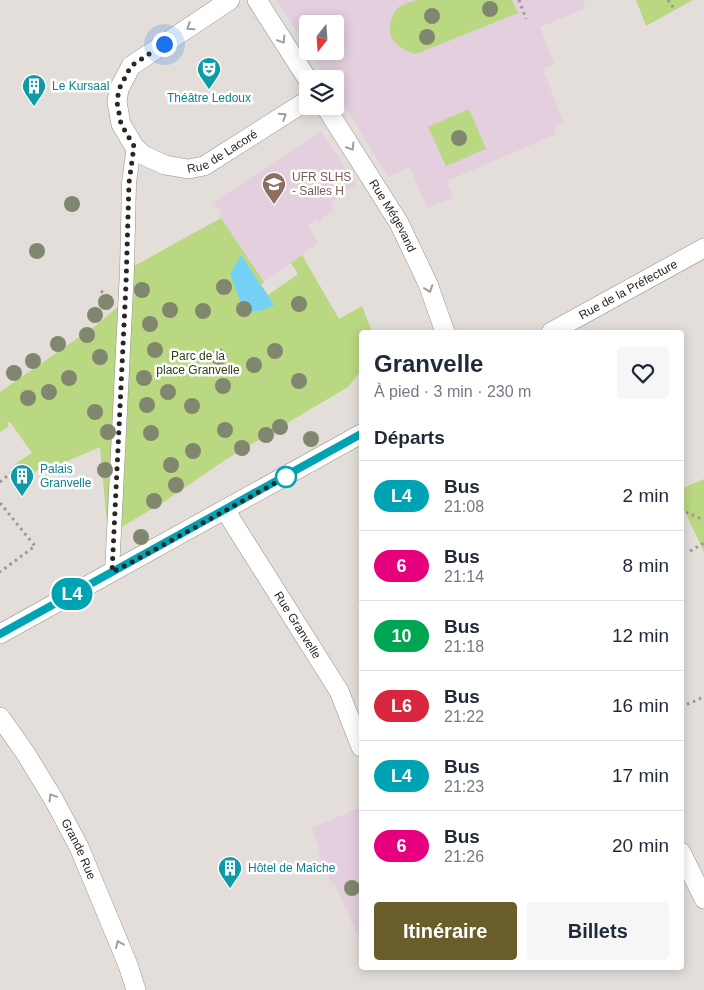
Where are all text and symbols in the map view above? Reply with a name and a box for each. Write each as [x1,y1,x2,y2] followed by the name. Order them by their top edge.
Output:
[299,15,344,60] north arrow
[299,15,344,115] map controls
[186,21,195,30] one-way arrow
[152,32,177,57] your location
[276,34,285,43] one-way arrow
[196,56,222,90] theatre icon: Théâtre Ledoux
[299,70,344,115] button: layers
[21,73,47,107] building icon: Le Kursaal
[52,79,109,93] place label: Le Kursaal
[167,91,251,105] place label: Théâtre Ledoux
[278,112,287,122] one-way arrow
[186,127,260,176] street label: Rue de Lacoré
[344,142,354,151] one-way arrow
[292,170,351,198] place label: UFR SLHS - Salles H
[261,171,287,205] school or university icon: UFR SLHS - Salles H
[366,177,419,254] street label: Rue Mégevand
[576,257,680,322] street label: Rue de la Préfecture
[423,284,434,293] one-way arrow
[617,347,669,399] button: heart
[156,349,240,377] park label: Parc de la place Granvelle
[374,350,483,377] text: Granvelle
[374,383,531,400] text: À pied · 3 min · 230 m
[374,427,445,448] text: Départs
[40,462,92,490] place label: Palais Granvelle
[9,463,35,497] building icon: Palais Granvelle
[275,466,297,488] unlabelled marker
[444,476,480,497] text: Bus
[623,485,669,506] text: 2 min
[391,486,412,506] text: L4
[444,498,484,515] text: 21:08
[444,546,480,567] text: Bus
[623,555,669,576] text: 8 min
[396,556,407,576] text: 6
[444,568,484,585] text: 21:14
[50,578,94,610] line badge: L4
[61,584,83,604] text: L4
[271,589,324,662] street label: Rue Granvelle
[444,616,480,637] text: Bus
[612,625,669,646] text: 12 min
[391,626,412,646] text: 10
[444,638,484,655] text: 21:18
[444,686,480,707] text: Bus
[612,695,669,716] text: 16 min
[391,696,412,716] text: L6
[444,708,484,725] text: 21:22
[444,756,480,777] text: Bus
[612,765,669,786] text: 17 min
[391,766,412,786] text: L4
[444,778,484,795] text: 21:23
[49,793,59,802] one-way arrow
[58,816,99,882] street label: Grande Rue
[444,826,480,847] text: Bus
[612,835,669,856] text: 20 min
[396,836,407,856] text: 6
[444,848,484,865] text: 21:26
[217,855,243,889] building icon: Hôtel de Maîche
[248,861,336,875] place label: Hôtel de Maîche
[374,902,517,960] button: Itinéraire
[527,902,669,960] button: Billets
[115,940,126,949] one-way arrow

